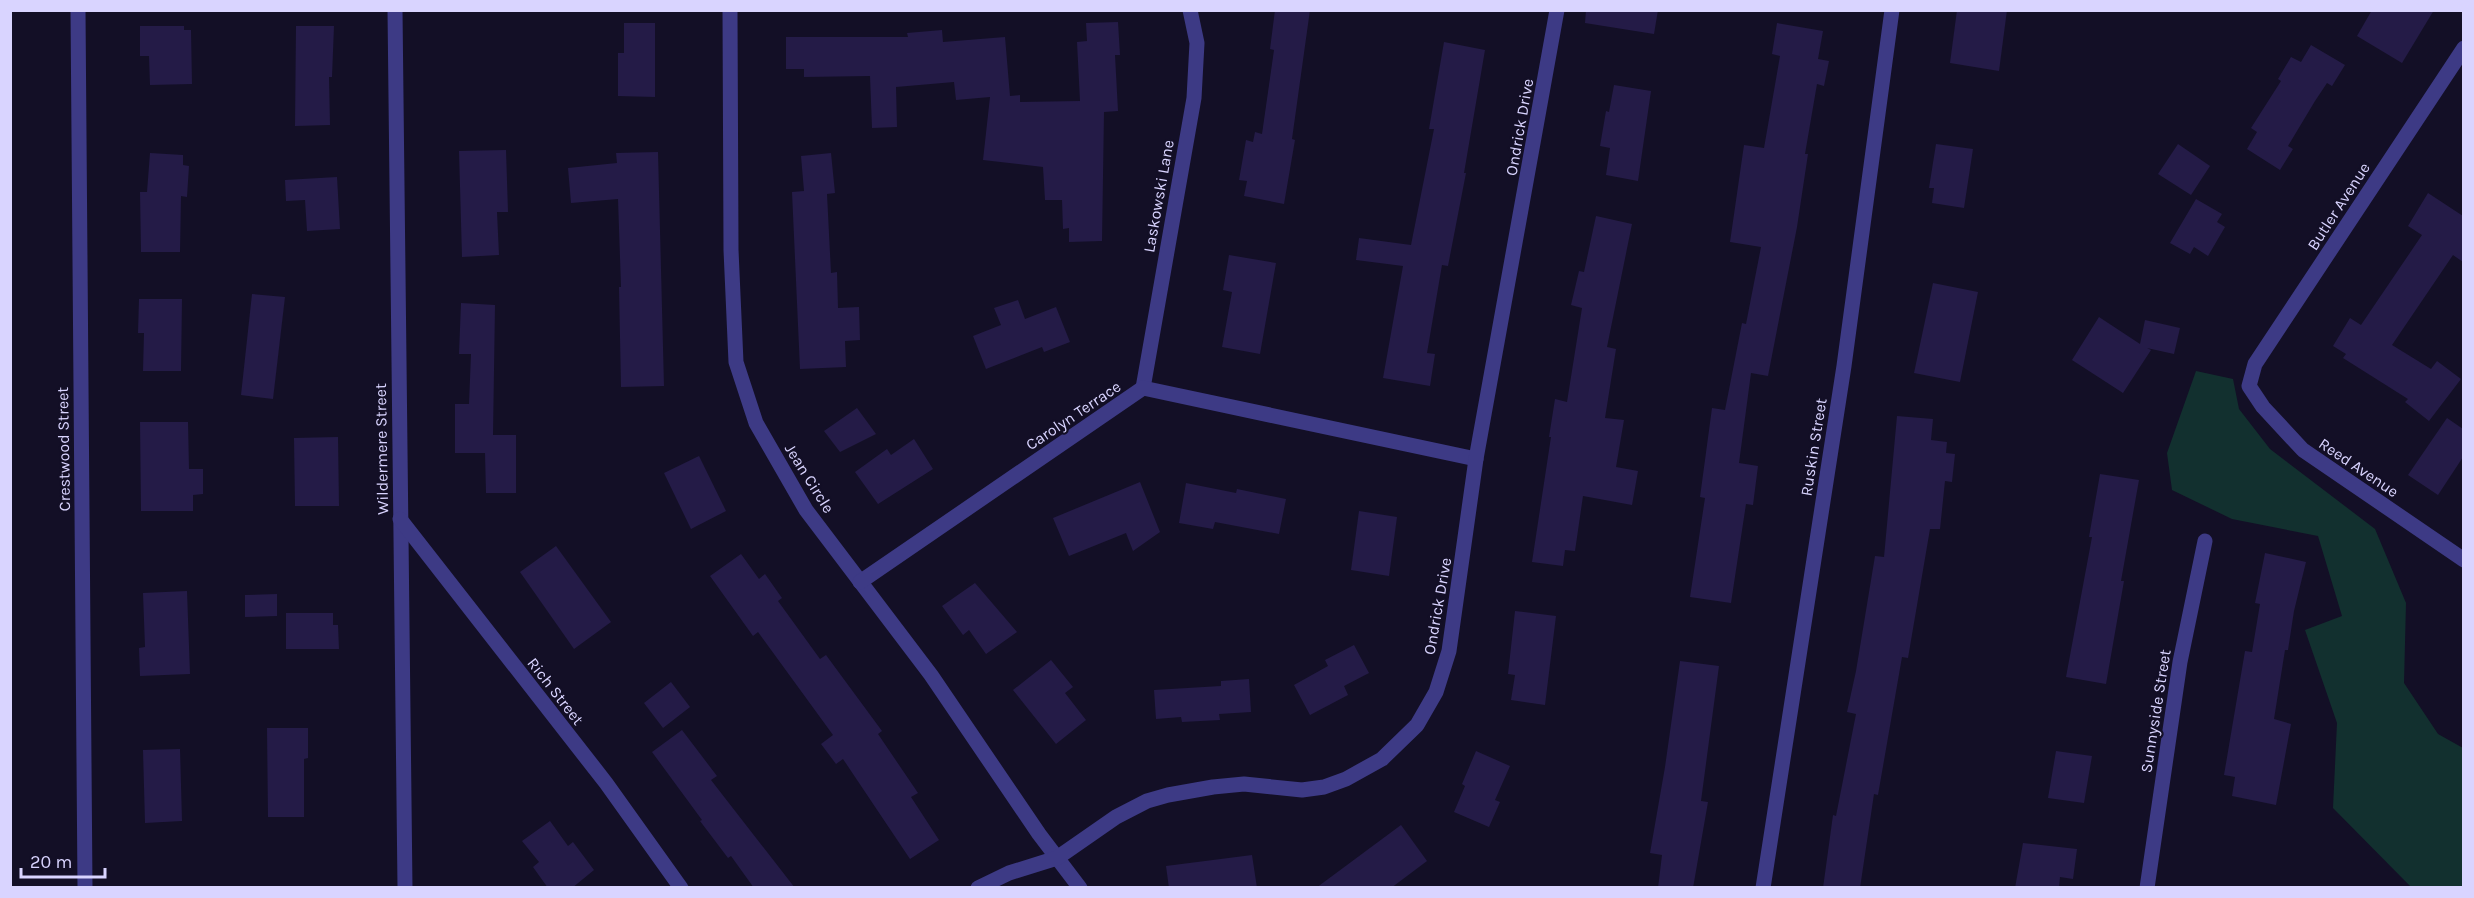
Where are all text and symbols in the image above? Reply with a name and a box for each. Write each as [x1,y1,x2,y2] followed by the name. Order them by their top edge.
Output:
[1502,77,1537,177] street label: Ondrick Drive
[1139,138,1178,254] street label: Laskowski Lane
[2303,159,2374,254] street label: Butler Avenue
[1022,377,1124,454] street label: Carolyn Terrace
[371,383,392,515] street label: Wildermere Street
[53,387,74,511] street label: Crestwood Street
[1796,397,1831,497] street label: Ruskin Street
[2315,434,2402,501] street label: Reed Avenue
[781,440,838,516] street label: Jean Circle
[1420,556,1455,656] street label: Ondrick Drive
[2136,648,2175,774] street label: Sunnyside Street
[523,654,588,729] street label: Rich Street
[21,841,105,879] scale bar
[30,851,72,873] text: 20 m

